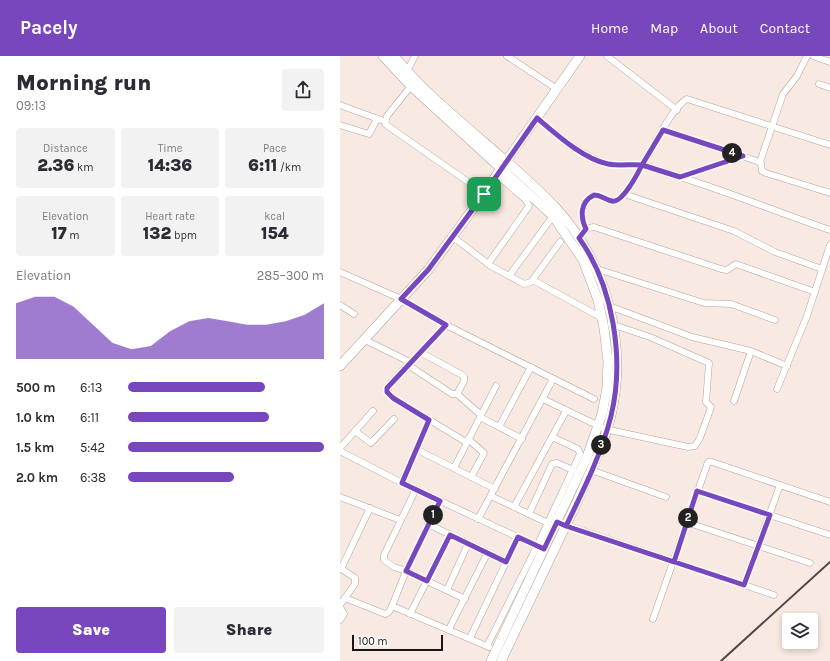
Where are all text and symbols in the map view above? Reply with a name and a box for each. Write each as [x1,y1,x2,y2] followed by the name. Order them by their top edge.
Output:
[20,17,78,39] text: Pacely
[591,20,628,37] text: Home
[650,20,678,37] text: Map
[700,20,738,37] text: About
[760,20,810,37] text: Contact
[282,69,324,111] button: share
[16,70,151,96] text: Morning run
[16,98,46,113] text: 09:13
[43,142,88,155] text: Distance
[158,142,182,155] text: Time
[263,142,286,155] text: Pace
[722,143,742,163] pin: 4
[729,146,735,159] text: 4
[37,155,74,175] text: 2.36
[148,155,192,175] text: 14:36
[248,155,277,175] text: 6:11
[74,161,93,174] text: km
[277,161,301,174] text: /km
[467,177,501,211] pin
[473,183,495,205] icon: arrive
[42,210,89,223] text: Elevation
[145,210,195,223] text: Heart rate
[264,210,285,223] text: kcal
[51,223,67,243] text: 17
[143,223,171,243] text: 132
[261,223,288,243] text: 154
[67,229,80,242] text: m
[171,229,197,242] text: bpm
[16,268,71,283] text: Elevation
[257,268,324,283] text: 285–300 m
[16,380,56,395] text: 500 m
[80,380,102,395] text: 6:13
[16,410,55,425] text: 1.0 km
[80,410,99,425] text: 6:11
[591,435,611,455] pin: 3
[598,438,604,451] text: 3
[16,440,54,455] text: 1.5 km
[80,440,105,455] text: 5:42
[16,470,58,485] text: 2.0 km
[80,470,106,485] text: 6:38
[423,505,443,525] pin: 1
[431,508,435,521] text: 1
[678,508,698,528] pin: 2
[685,511,691,524] text: 2
[16,607,166,653] button: Save
[174,607,324,653] button: Share
[782,613,818,649] map controls
[782,613,818,649] button: layers
[352,633,443,652] scale bar
[358,635,388,648] text: 100 m

